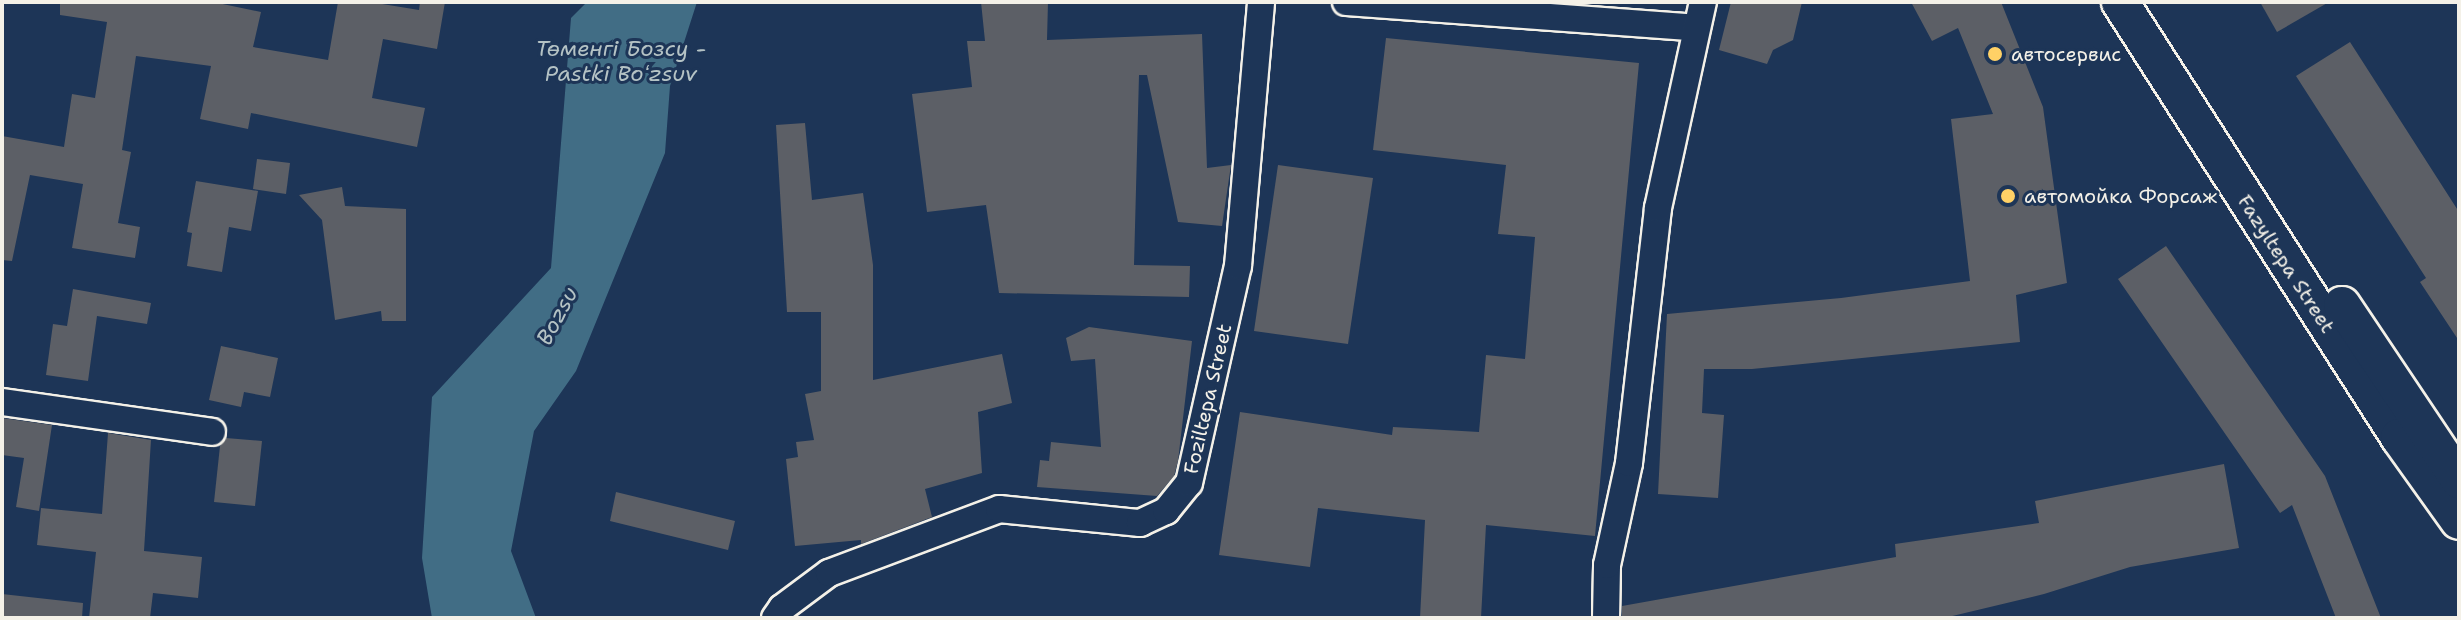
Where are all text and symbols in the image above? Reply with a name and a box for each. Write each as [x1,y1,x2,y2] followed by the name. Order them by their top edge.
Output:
[536,35,706,86] water label: Төменгі Бозсу - Pastki Boʻzsuv
[2011,42,2121,66] place label: автосервис
[1986,45,2004,63] marker: автосервис
[2024,184,2217,208] place label: автомойка Форсаж
[1999,187,2017,205] marker: автомойка Форсаж
[2232,190,2340,338] street label: Fazyltepa Street
[531,282,583,350] water label: Bozsu
[1179,322,1237,476] street label: Foziltepa Street

